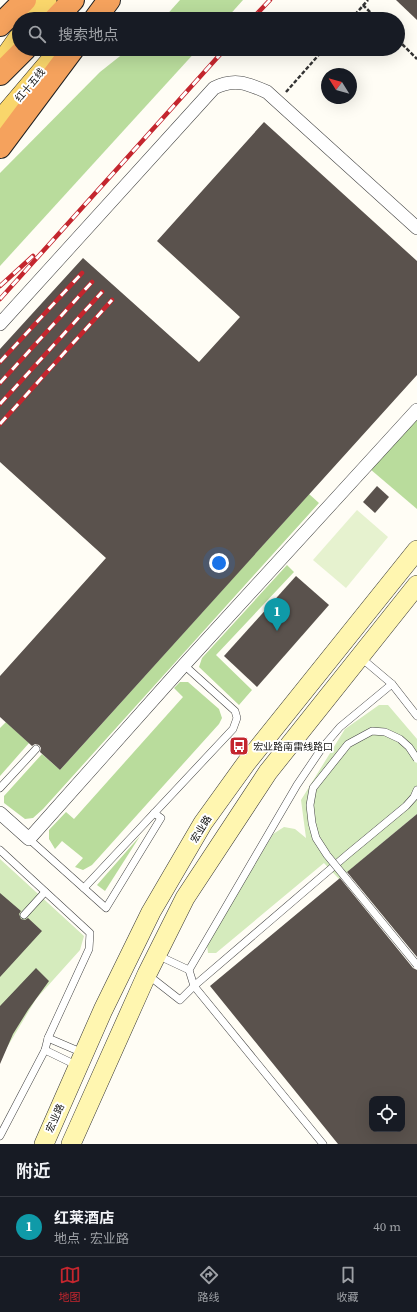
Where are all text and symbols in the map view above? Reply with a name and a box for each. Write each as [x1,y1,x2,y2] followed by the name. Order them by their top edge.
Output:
[12,12,405,56] search box
[26,23,48,45] icon: search
[58,24,118,45] text: 搜索地点
[12,66,48,104] street label: 红十五线
[321,68,357,104] north arrow
[209,553,229,573] your location
[264,598,290,631] pin: 1
[228,735,250,757] bus stop icon: 宏业路南雷线路口
[253,740,333,753] place label: 宏业路南雷线路口
[188,813,214,845] street label: 宏业路
[369,1096,405,1132] map controls
[369,1096,405,1132] button: locate
[43,1102,67,1134] street label: 宏业路
[16,1159,50,1183] text: 附近
[54,1207,114,1228] text: 红莱酒店
[25,1218,33,1235] text: 1
[373,1218,401,1235] text: 40 m
[54,1230,129,1247] text: 地点 · 宏业路
[59,1264,81,1305] tab: 地图
[198,1264,220,1305] tab: 路线
[337,1264,359,1305] tab: 收藏

